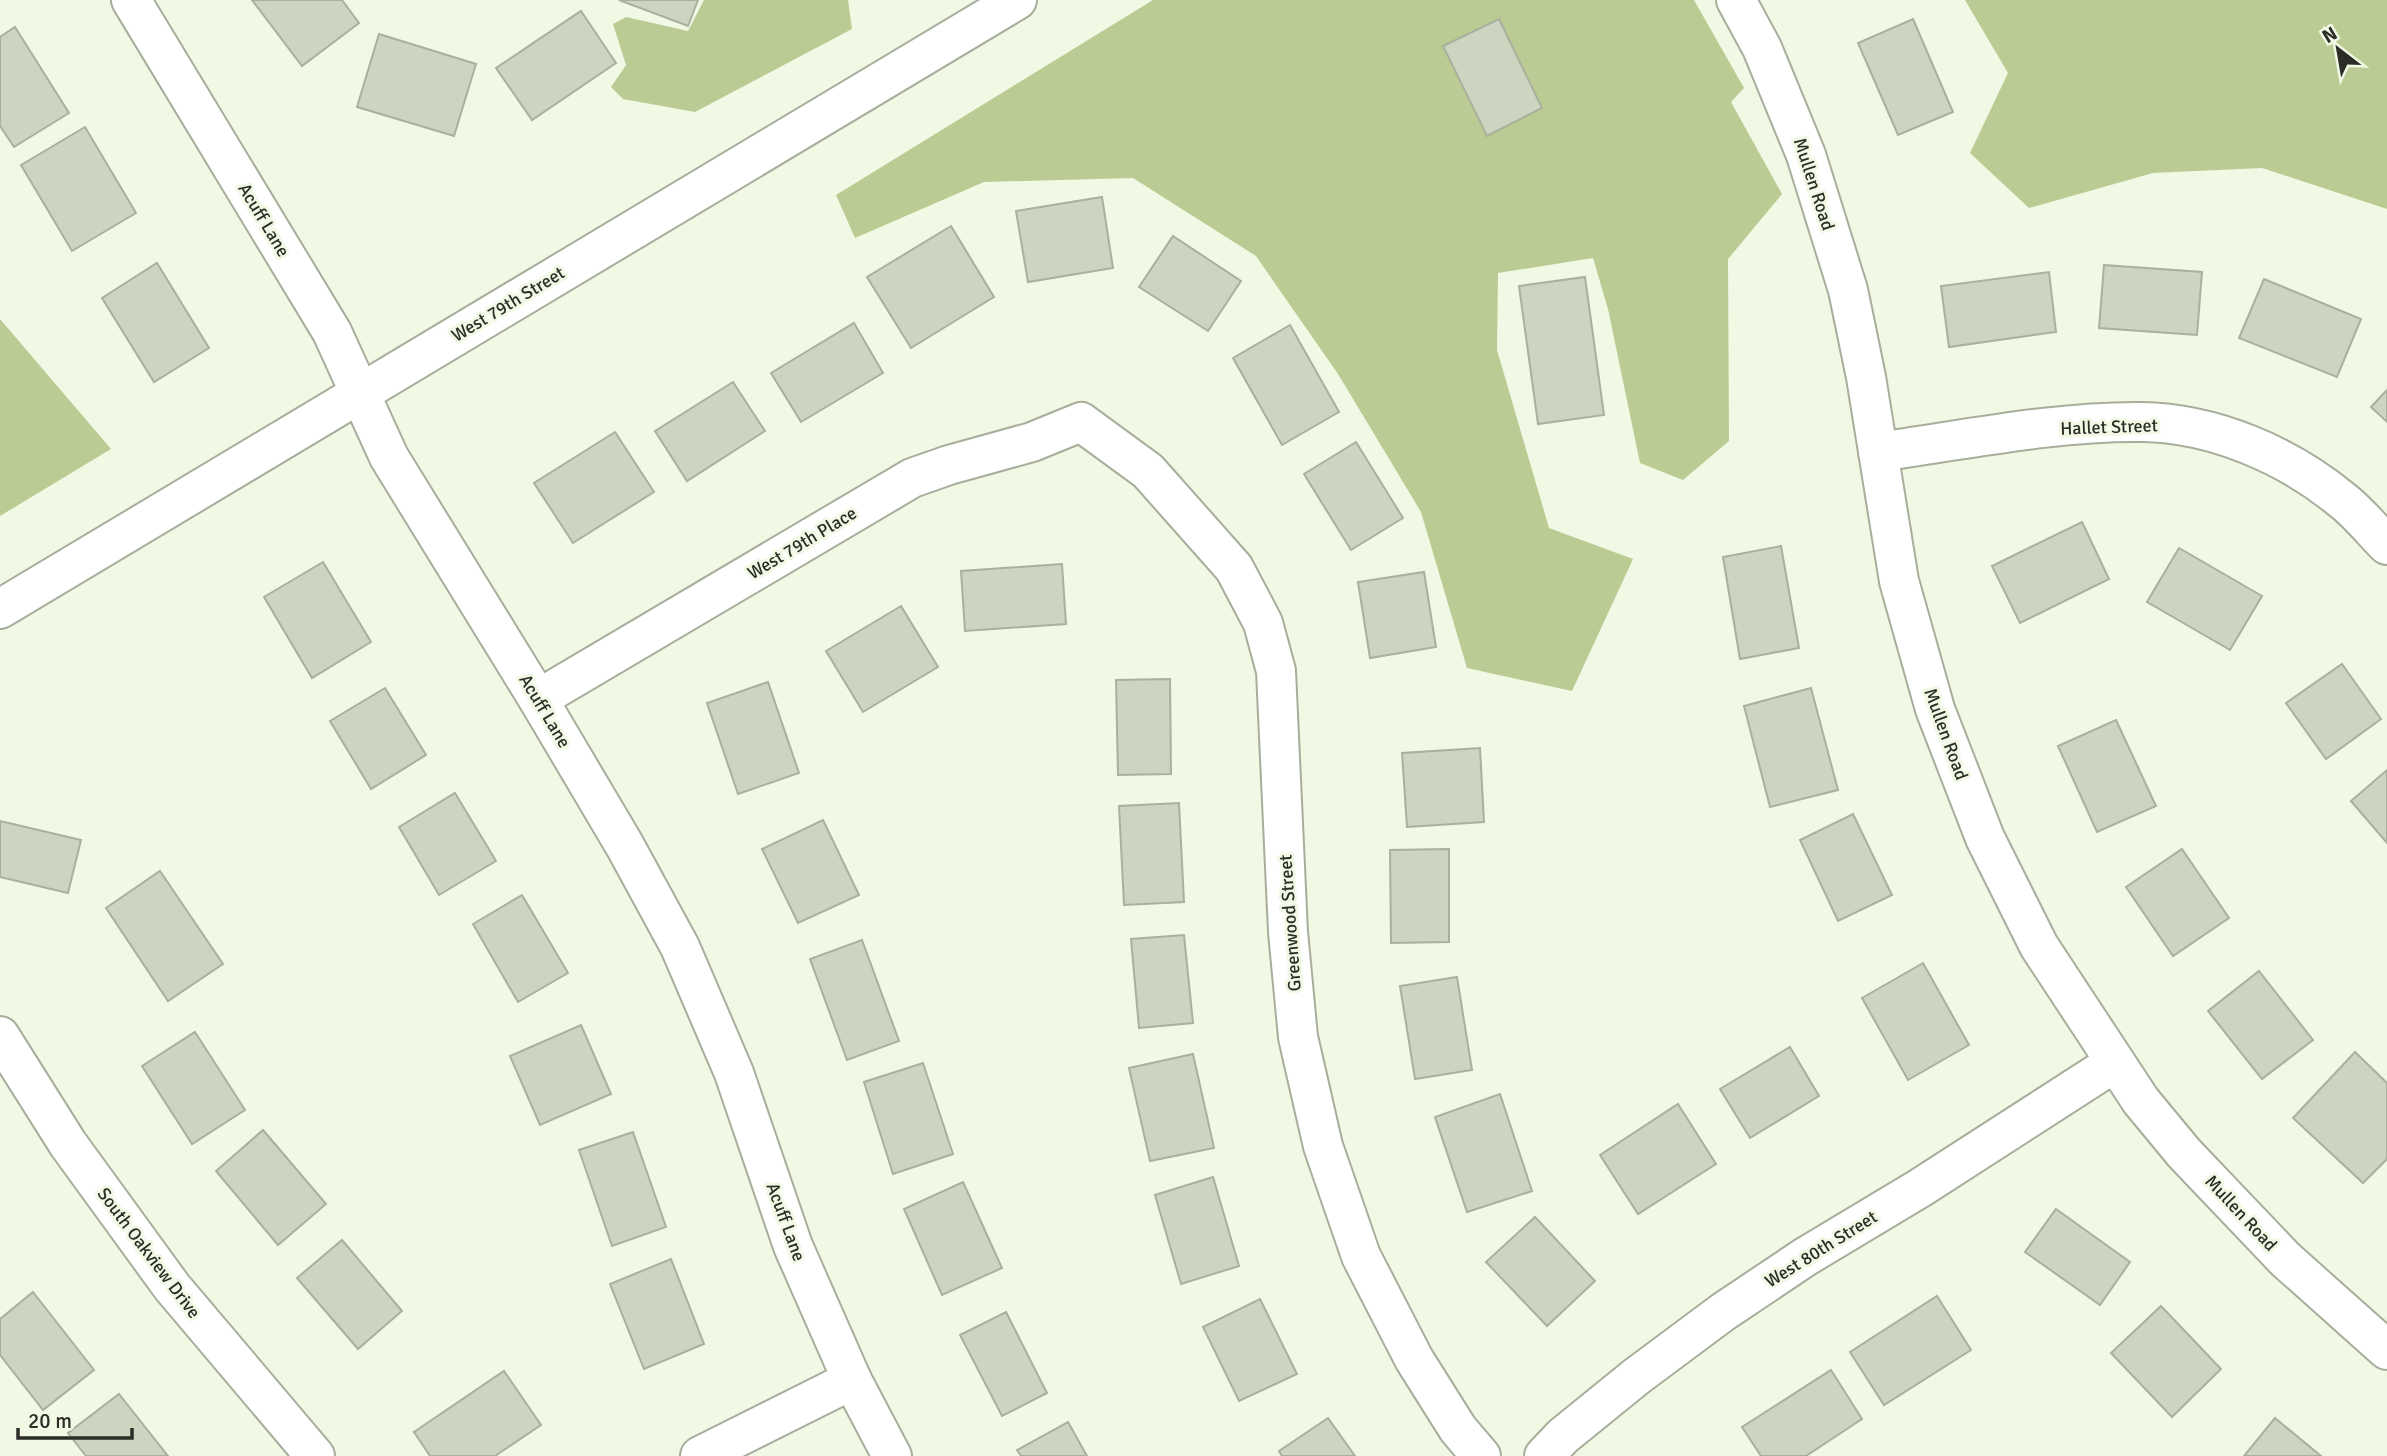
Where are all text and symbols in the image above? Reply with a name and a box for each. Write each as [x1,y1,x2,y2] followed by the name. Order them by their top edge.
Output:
[2303,14,2373,84] north arrow
[2318,22,2342,49] text: N
[1789,135,1839,233] street label: Mullen Road
[233,179,295,261] street label: Acuff Lane
[447,262,569,346] street label: West 79th Street
[2060,414,2158,440] street label: Hallet Street
[744,502,860,584] street label: West 79th Place
[514,670,576,752] street label: Acuff Lane
[1919,685,1973,783] street label: Mullen Road
[1274,854,1306,992] street label: Greenwood Street
[2200,1170,2282,1256] street label: Mullen Road
[762,1180,810,1264] street label: Acuff Lane
[93,1183,205,1323] street label: South Oakview Drive
[1761,1206,1881,1292] street label: West 80th Street
[18,1396,131,1440] scale bar
[28,1408,72,1434] text: 20 m

